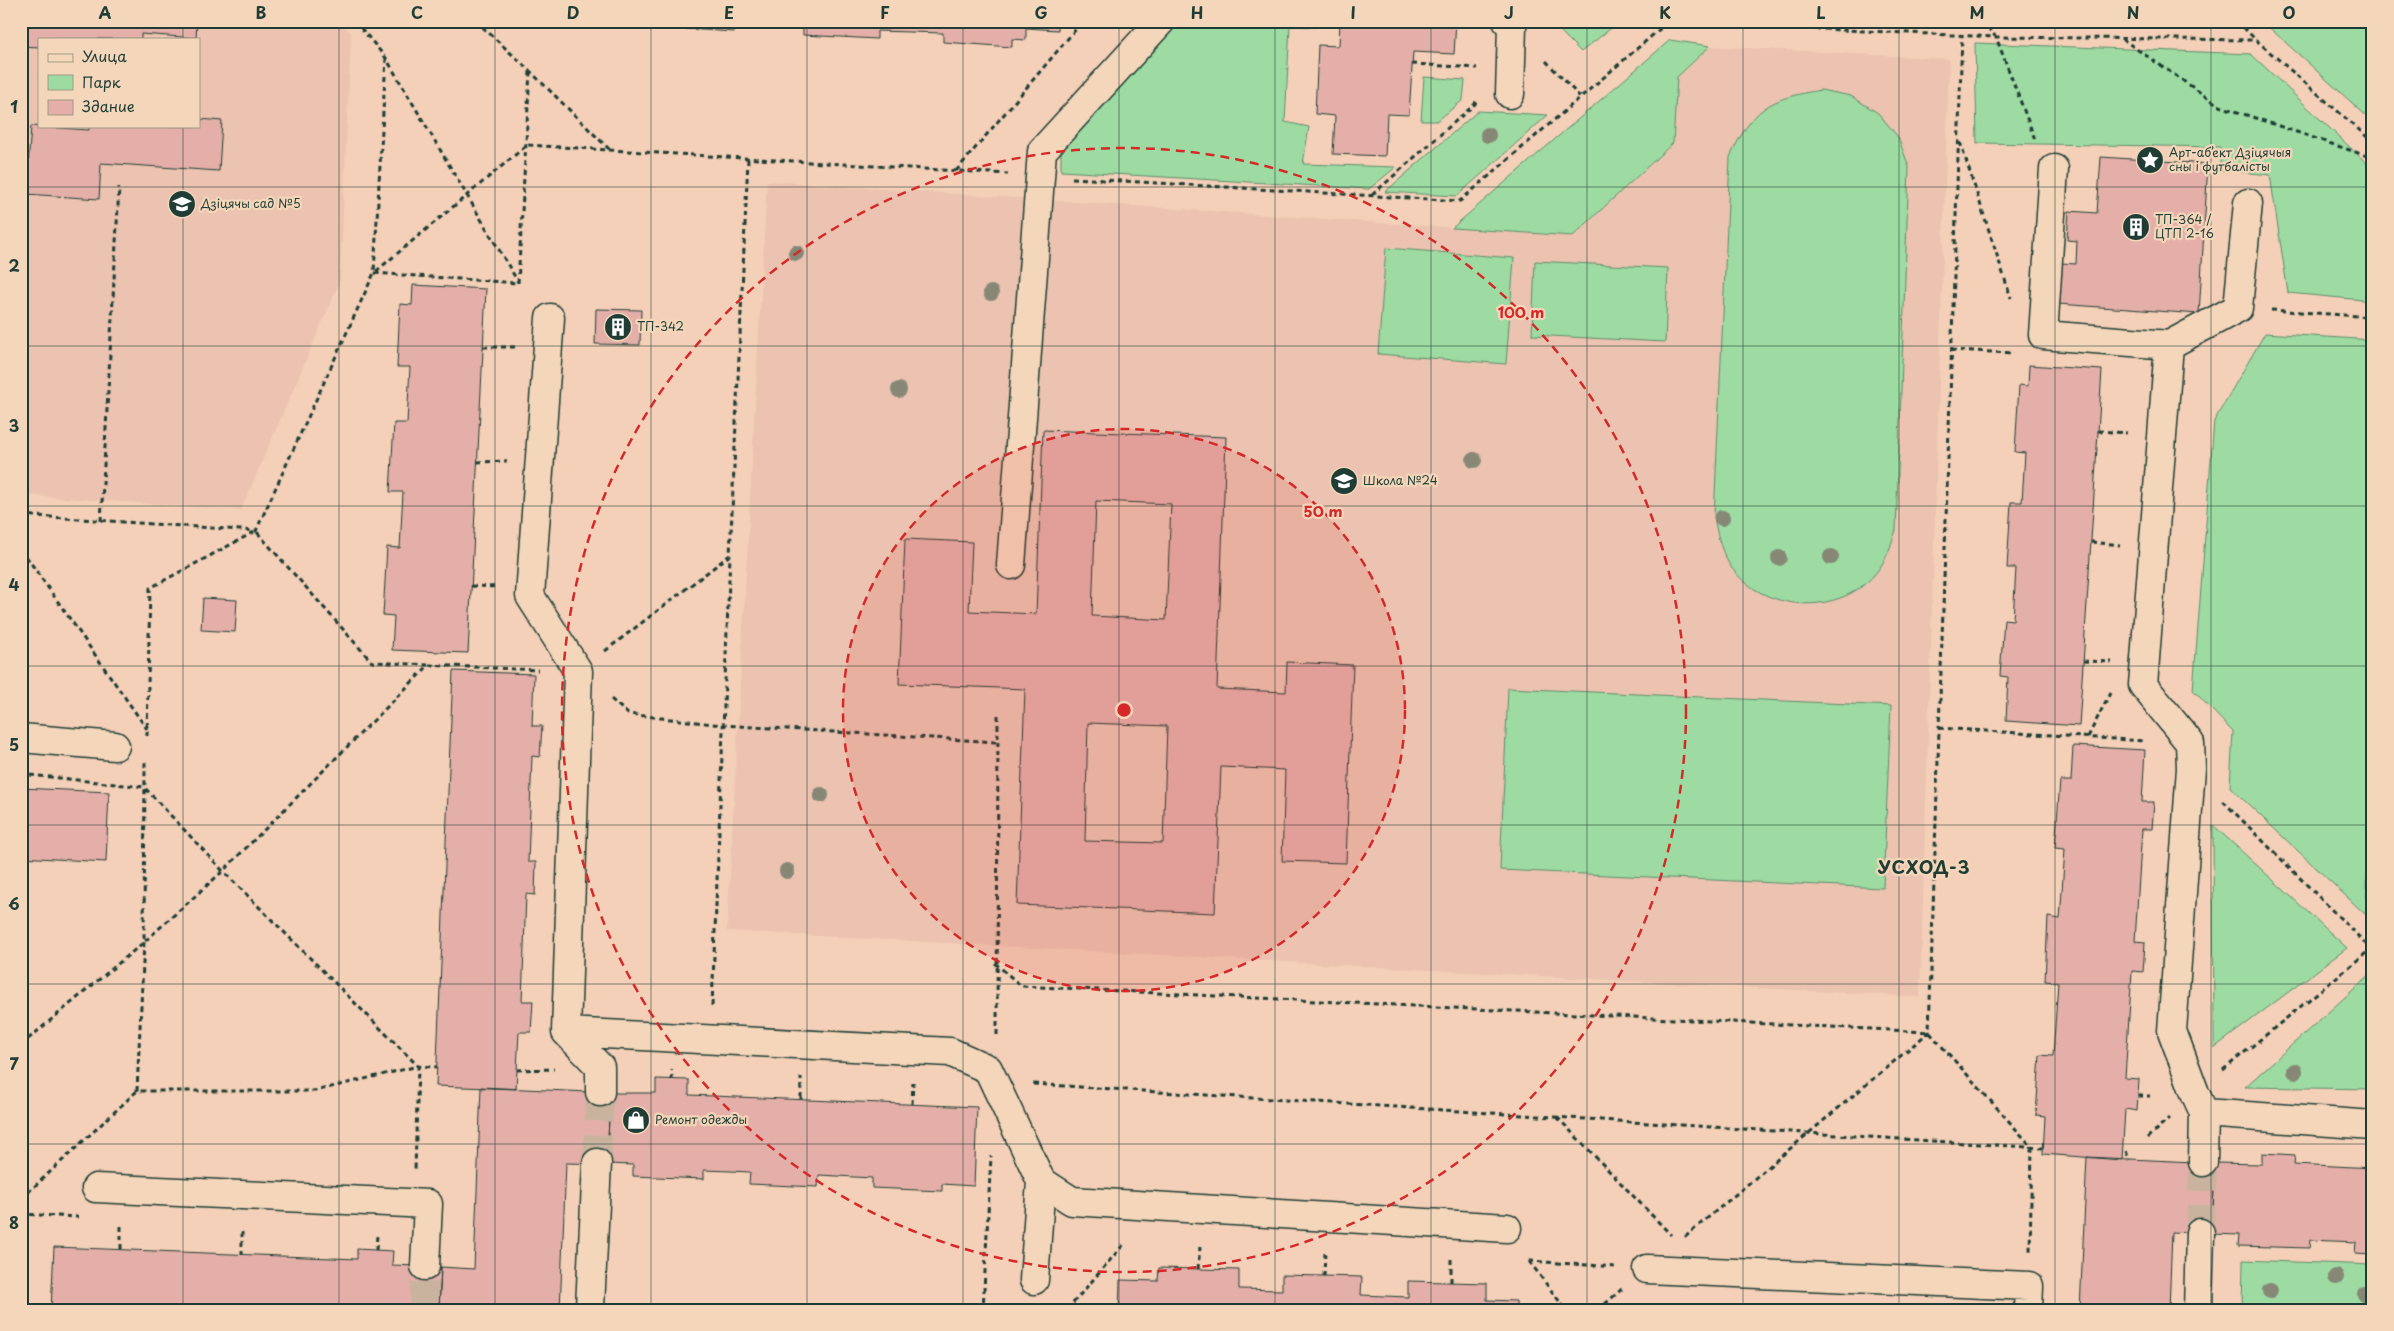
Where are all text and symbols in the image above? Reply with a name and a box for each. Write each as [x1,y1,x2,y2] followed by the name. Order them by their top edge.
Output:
[99,0,112,24] text: A
[256,0,267,24] text: B
[411,0,423,24] text: C
[567,0,579,24] text: D
[724,0,734,24] text: E
[880,0,890,24] text: F
[1034,0,1048,24] text: G
[1191,0,1203,24] text: H
[1350,0,1356,24] text: I
[1504,0,1514,24] text: J
[1659,0,1671,24] text: K
[1816,0,1826,24] text: L
[1969,0,1985,24] text: M
[2127,0,2139,24] text: N
[2283,0,2296,24] text: O
[38,38,200,128] legend
[82,44,127,67] text: Улица
[82,70,121,93] text: Парк
[10,94,18,118] text: 1
[82,94,135,117] text: Здание
[2169,143,2291,175] place label: Арт-абʼект Дзіцячыя сны і футбалісты
[2135,145,2165,175] place icon: Арт-абʼект Дзіцячыя сны і футбалісты
[167,189,197,219] school or university icon: Дзіцячы сад №5
[200,194,301,212] place label: Дзіцячы сад №5
[2155,210,2214,242] place label: ТП-364 / ЦТП 2-16
[2121,212,2151,242] building icon: ТП-364 / ЦТП 2-16
[8,253,20,277] text: 2
[1498,300,1544,323] text: 100 m
[603,312,633,342] building icon: ТП-342
[637,317,684,335] place label: ТП-342
[9,413,19,437] text: 3
[1329,466,1359,496] school or university icon: Школа №24
[1363,471,1438,489] place label: Школа №24
[1304,499,1342,522] text: 50 m
[9,572,20,596] text: 4
[1115,701,1133,719] centre of rings
[9,732,19,756] text: 5
[1878,853,1970,880] district label: УСХОД-3
[8,891,20,915] text: 6
[9,1051,19,1075] text: 7
[621,1105,651,1135] shop icon: Ремонт одежды
[655,1110,747,1128] place label: Ремонт одежды
[9,1210,19,1234] text: 8

